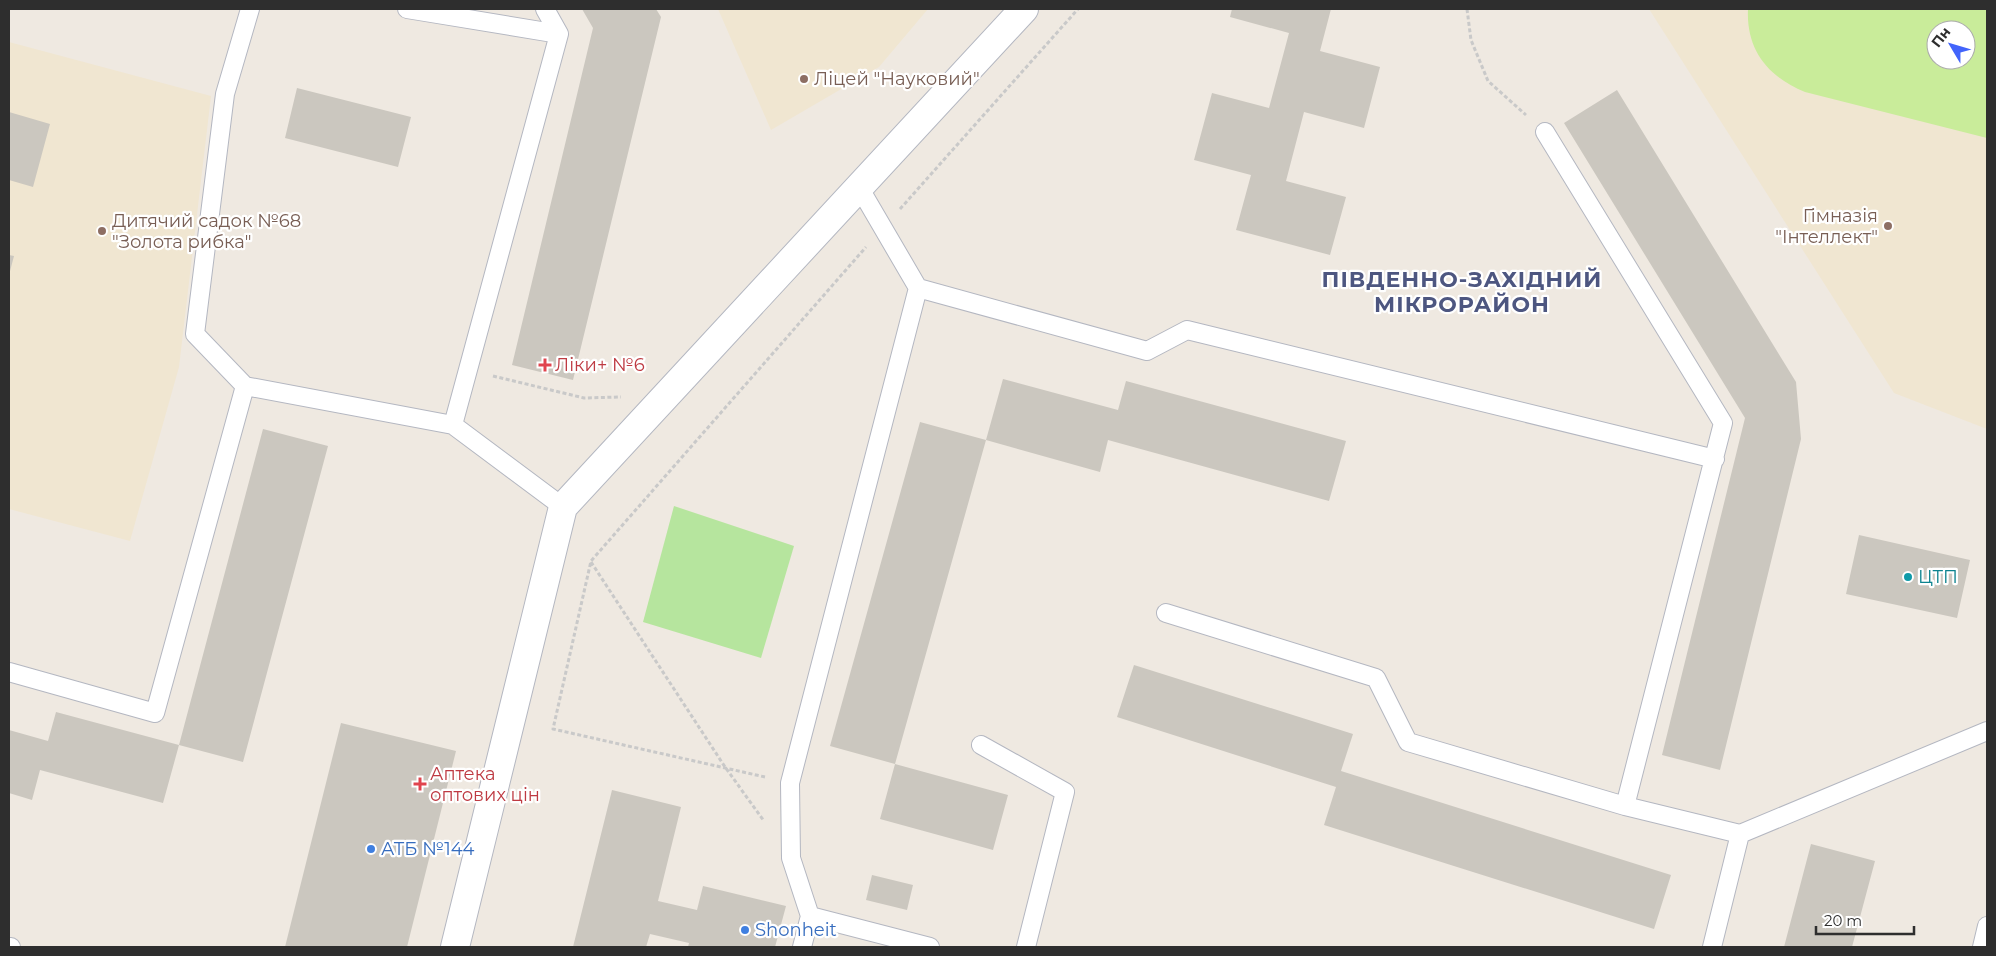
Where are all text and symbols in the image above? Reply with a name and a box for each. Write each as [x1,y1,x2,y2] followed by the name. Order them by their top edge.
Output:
[1926,20,1976,70] north arrow
[1927,23,1954,51] text: Пн
[814,68,980,90] place label: Ліцей "Науковий"
[798,73,810,85] marker: Ліцей "Науковий"
[1775,205,1878,248] place label: Гімназія "Інтеллект"
[112,210,301,253] place label: Дитячий садок №68 "Золота рибка"
[1882,220,1894,232] marker: Гімназія "Інтеллект"
[96,225,108,237] marker: Дитячий садок №68 "Золота рибка"
[1322,266,1602,318] district label: ПІВДЕННО-ЗАХІДНИЙ МІКРОРАЙОН
[555,354,645,376] place label: Ліки+ №6
[539,359,551,371] marker: Ліки+ №6
[1918,566,1958,588] place label: ЦТП
[1902,571,1914,583] marker: ЦТП
[430,763,540,806] place label: Аптека оптових цін
[414,778,426,790] marker: Аптека оптових цін
[381,838,475,860] place label: АТБ №144
[365,843,377,855] marker: АТБ №144
[1816,904,1914,936] scale bar
[1824,911,1862,930] text: 20 m
[755,919,837,941] place label: Shonheit
[739,924,751,936] marker: Shonheit

